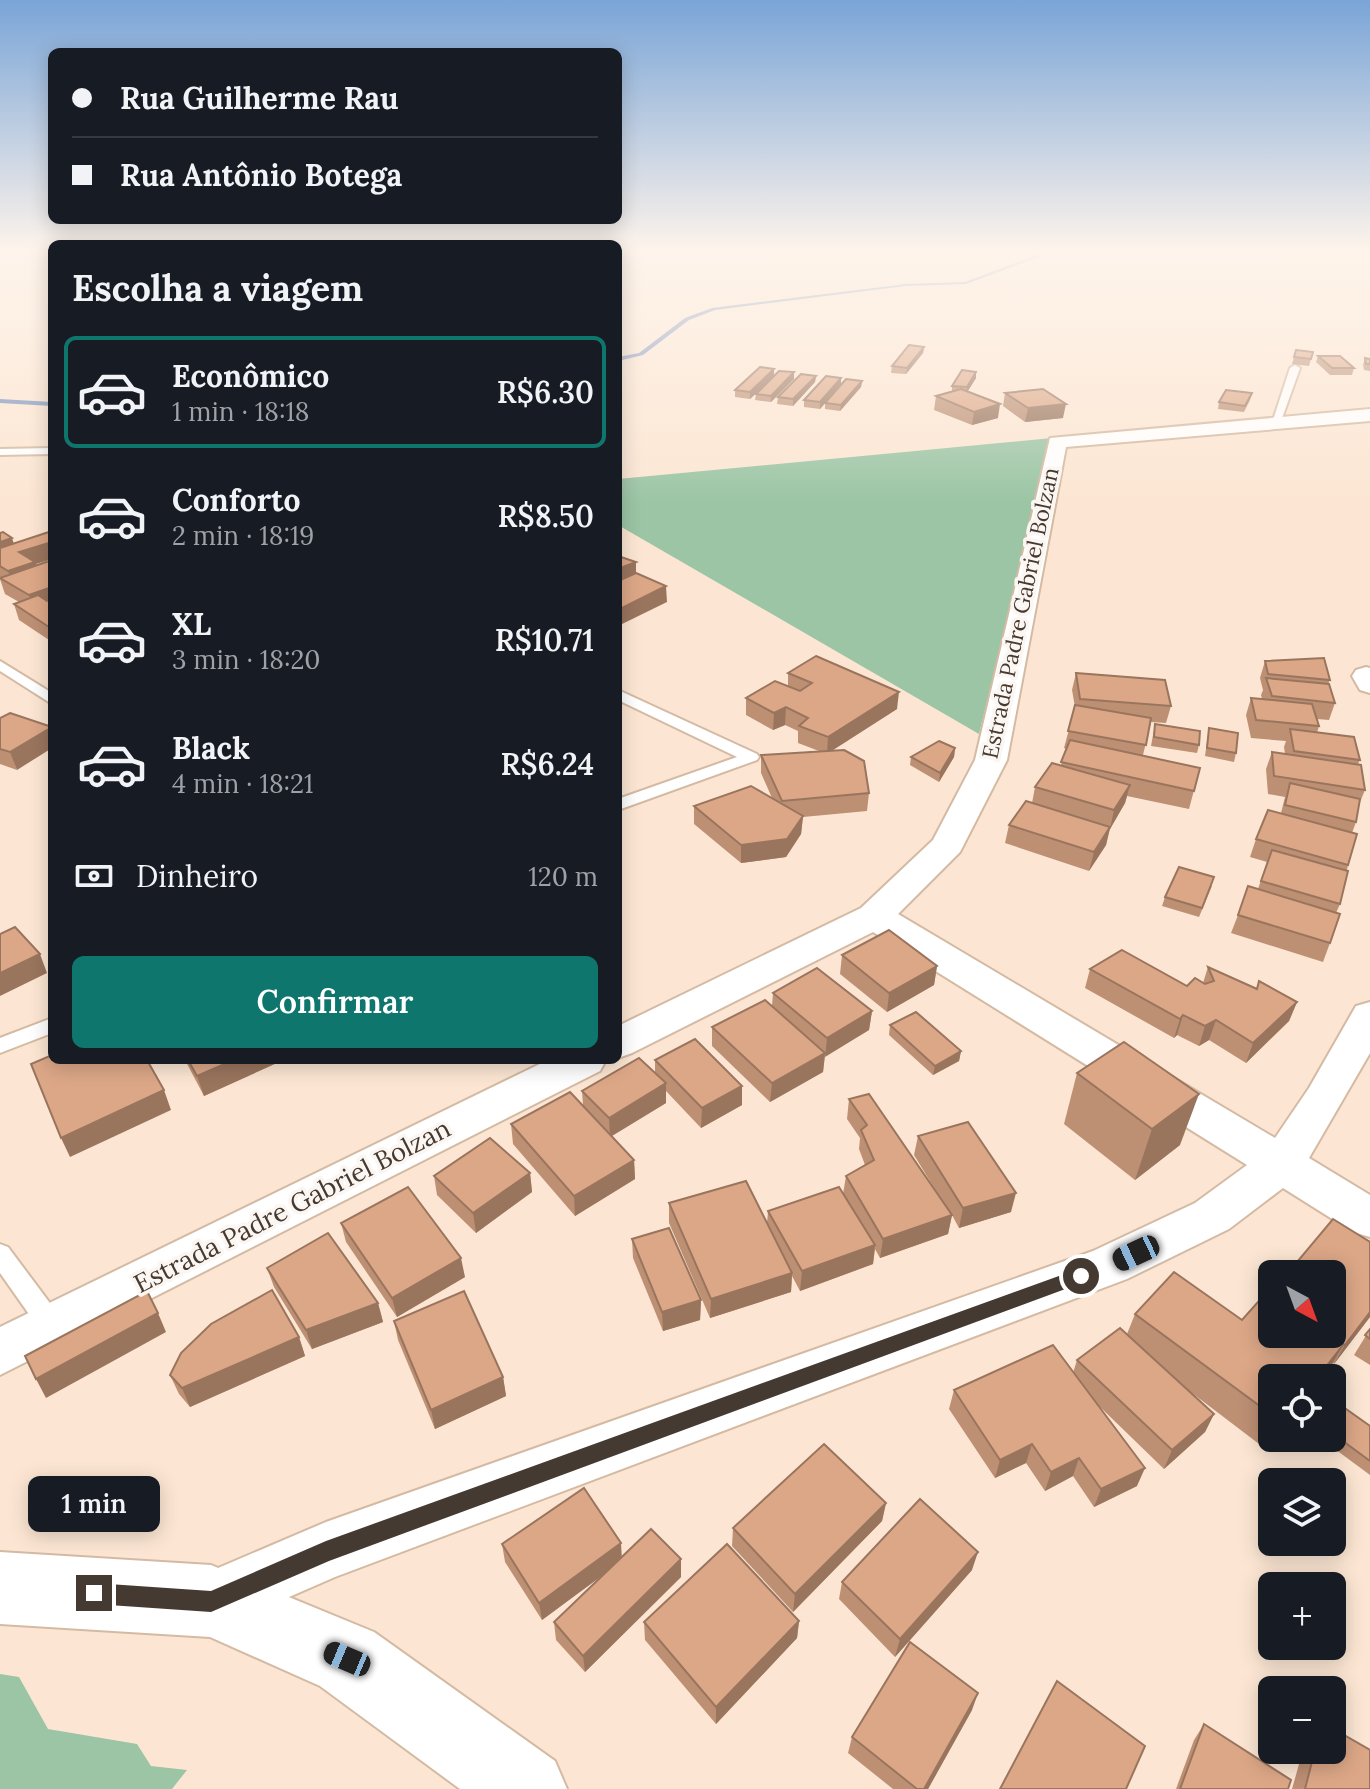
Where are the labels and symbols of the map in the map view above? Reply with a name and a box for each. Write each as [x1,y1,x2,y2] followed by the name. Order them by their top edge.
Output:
[975,465,1065,761] street label: Estrada Padre Gabriel Bolzan
[128,1111,456,1300] street label: Estrada Padre Gabriel Bolzan
[1109,1232,1163,1274] car
[1063,1258,1099,1294] route start
[1258,1260,1346,1348] north arrow
[28,1477,160,1533] callout: 1 min
[76,1575,112,1611] route end
[320,1639,374,1679] car

